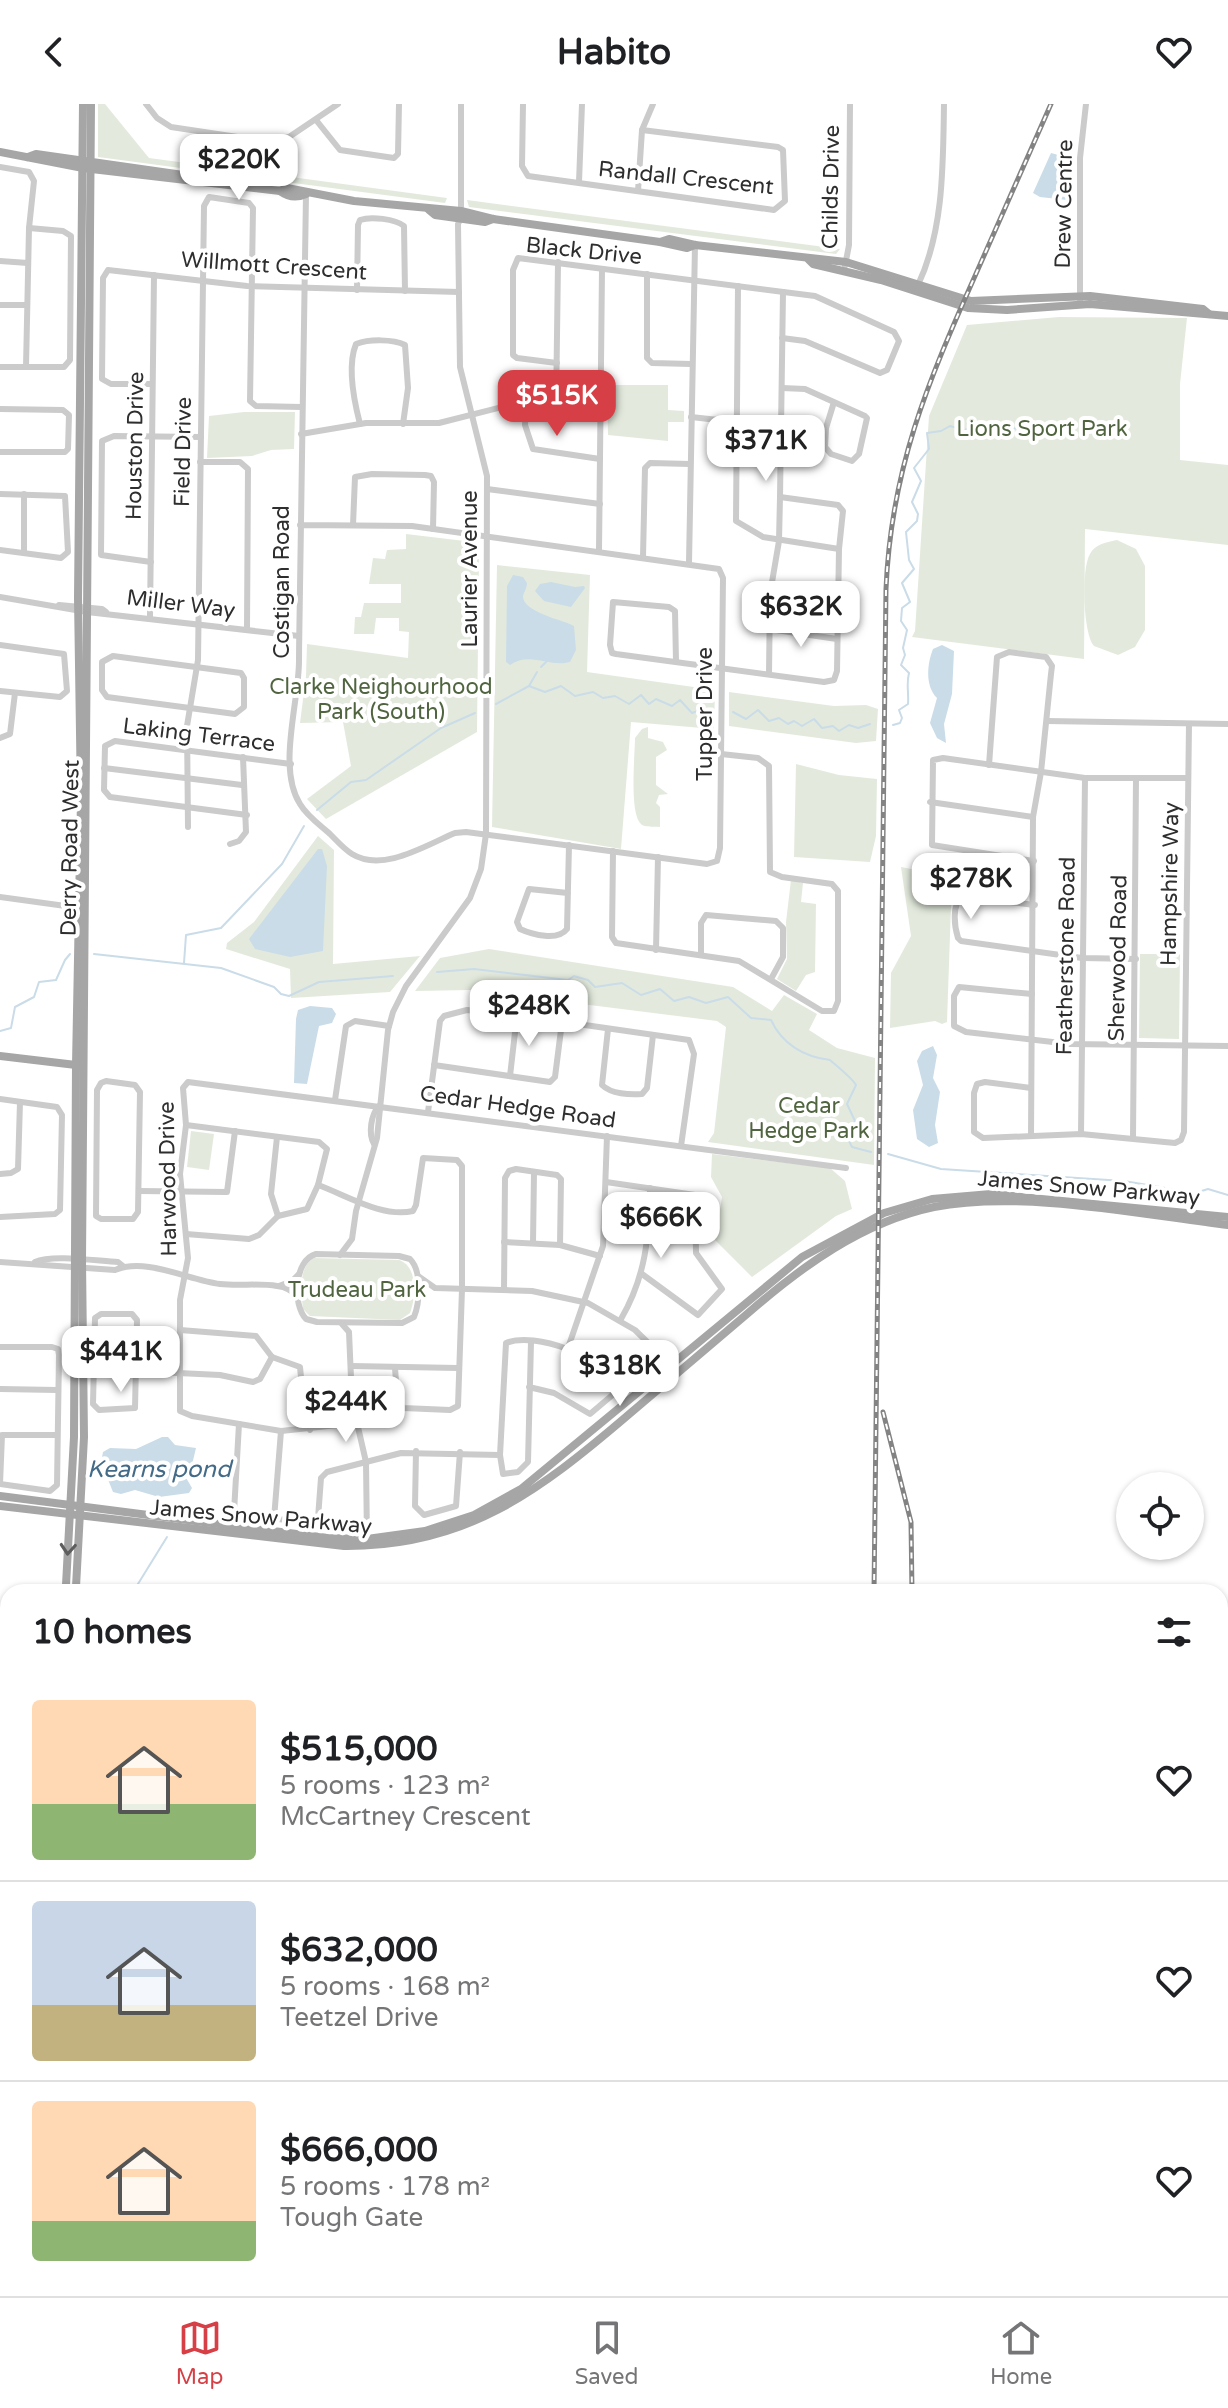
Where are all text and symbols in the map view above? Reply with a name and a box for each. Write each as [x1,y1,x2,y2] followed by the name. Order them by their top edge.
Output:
[32,30,76,74] icon: back
[1152,30,1196,74] icon: heart
[557,31,671,74] text: Habito
[817,125,845,249] street label: Childs Drive
[183,134,295,202] pin: $220K
[1050,139,1078,269] street label: Drew Centre
[198,144,280,175] text: $220K
[597,156,775,200] street label: Randall Crescent
[525,232,643,270] street label: Black Drive
[180,247,368,285] street label: Willmott Crescent
[501,370,613,438] pin: $515K
[121,372,149,520] street label: Houston Drive
[516,380,598,411] text: $515K
[169,397,197,507] street label: Field Drive
[710,415,822,483] pin: $371K
[956,416,1128,442] park label: Lions Sport Park
[725,425,807,456] text: $371K
[457,490,483,648] street label: Laurier Avenue
[269,505,295,659] street label: Costigan Road
[745,581,857,649] pin: $632K
[125,584,237,624] street label: Miller Way
[760,591,842,622] text: $632K
[692,647,718,781] street label: Tupper Drive
[269,674,493,725] park label: Clarke Neighourhood Park (South)
[121,713,277,757] street label: Laking Terrace
[55,760,85,936] street label: Derry Road West
[1156,802,1184,966] street label: Hampshire Way
[915,853,1027,921] pin: $278K
[1051,856,1081,1056] street label: Featherstone Road
[930,863,1012,894] text: $278K
[1104,875,1132,1042] street label: Sherwood Road
[473,980,585,1048] pin: $248K
[488,990,570,1021] text: $248K
[418,1080,618,1134] street label: Cedar Hedge Road
[748,1093,870,1144] park label: Cedar Hedge Park
[154,1101,182,1257] street label: Harwood Drive
[977,1165,1201,1211] street label: James Snow Parkway
[605,1192,717,1260] pin: $666K
[620,1202,702,1233] text: $666K
[288,1277,426,1303] park label: Trudeau Park
[65,1326,177,1394] pin: $441K
[80,1336,162,1367] text: $441K
[564,1340,676,1408] pin: $318K
[579,1350,661,1381] text: $318K
[290,1376,402,1444] pin: $244K
[305,1386,387,1417] text: $244K
[87,1455,234,1484] water label: Kearns pond
[1116,1472,1204,1560] map controls
[1116,1472,1204,1560] button: locate
[149,1494,373,1540] street label: James Snow Parkway
[60,1543,77,1556] one-way arrow
[1152,1610,1196,1654] icon: filters
[32,1612,192,1653] text: 10 homes
[280,1729,438,1770] text: $515,000
[96,1732,192,1828] icon: home
[1152,1758,1196,1802] icon: heart
[280,1770,490,1801] text: 5 rooms · 123 m²
[280,1801,531,1832] text: McCartney Crescent
[280,1930,438,1971] text: $632,000
[96,1933,192,2029] icon: home
[1152,1959,1196,2003] icon: heart
[280,1971,490,2002] text: 5 rooms · 168 m²
[280,2002,438,2033] text: Teetzel Drive
[280,2130,438,2171] text: $666,000
[96,2133,192,2229] icon: home
[1152,2159,1196,2203] icon: heart
[280,2171,490,2202] text: 5 rooms · 178 m²
[280,2202,423,2233] text: Tough Gate
[176,2316,223,2390] tab: Map
[575,2316,638,2390] tab: Saved
[990,2316,1052,2390] tab: Home

